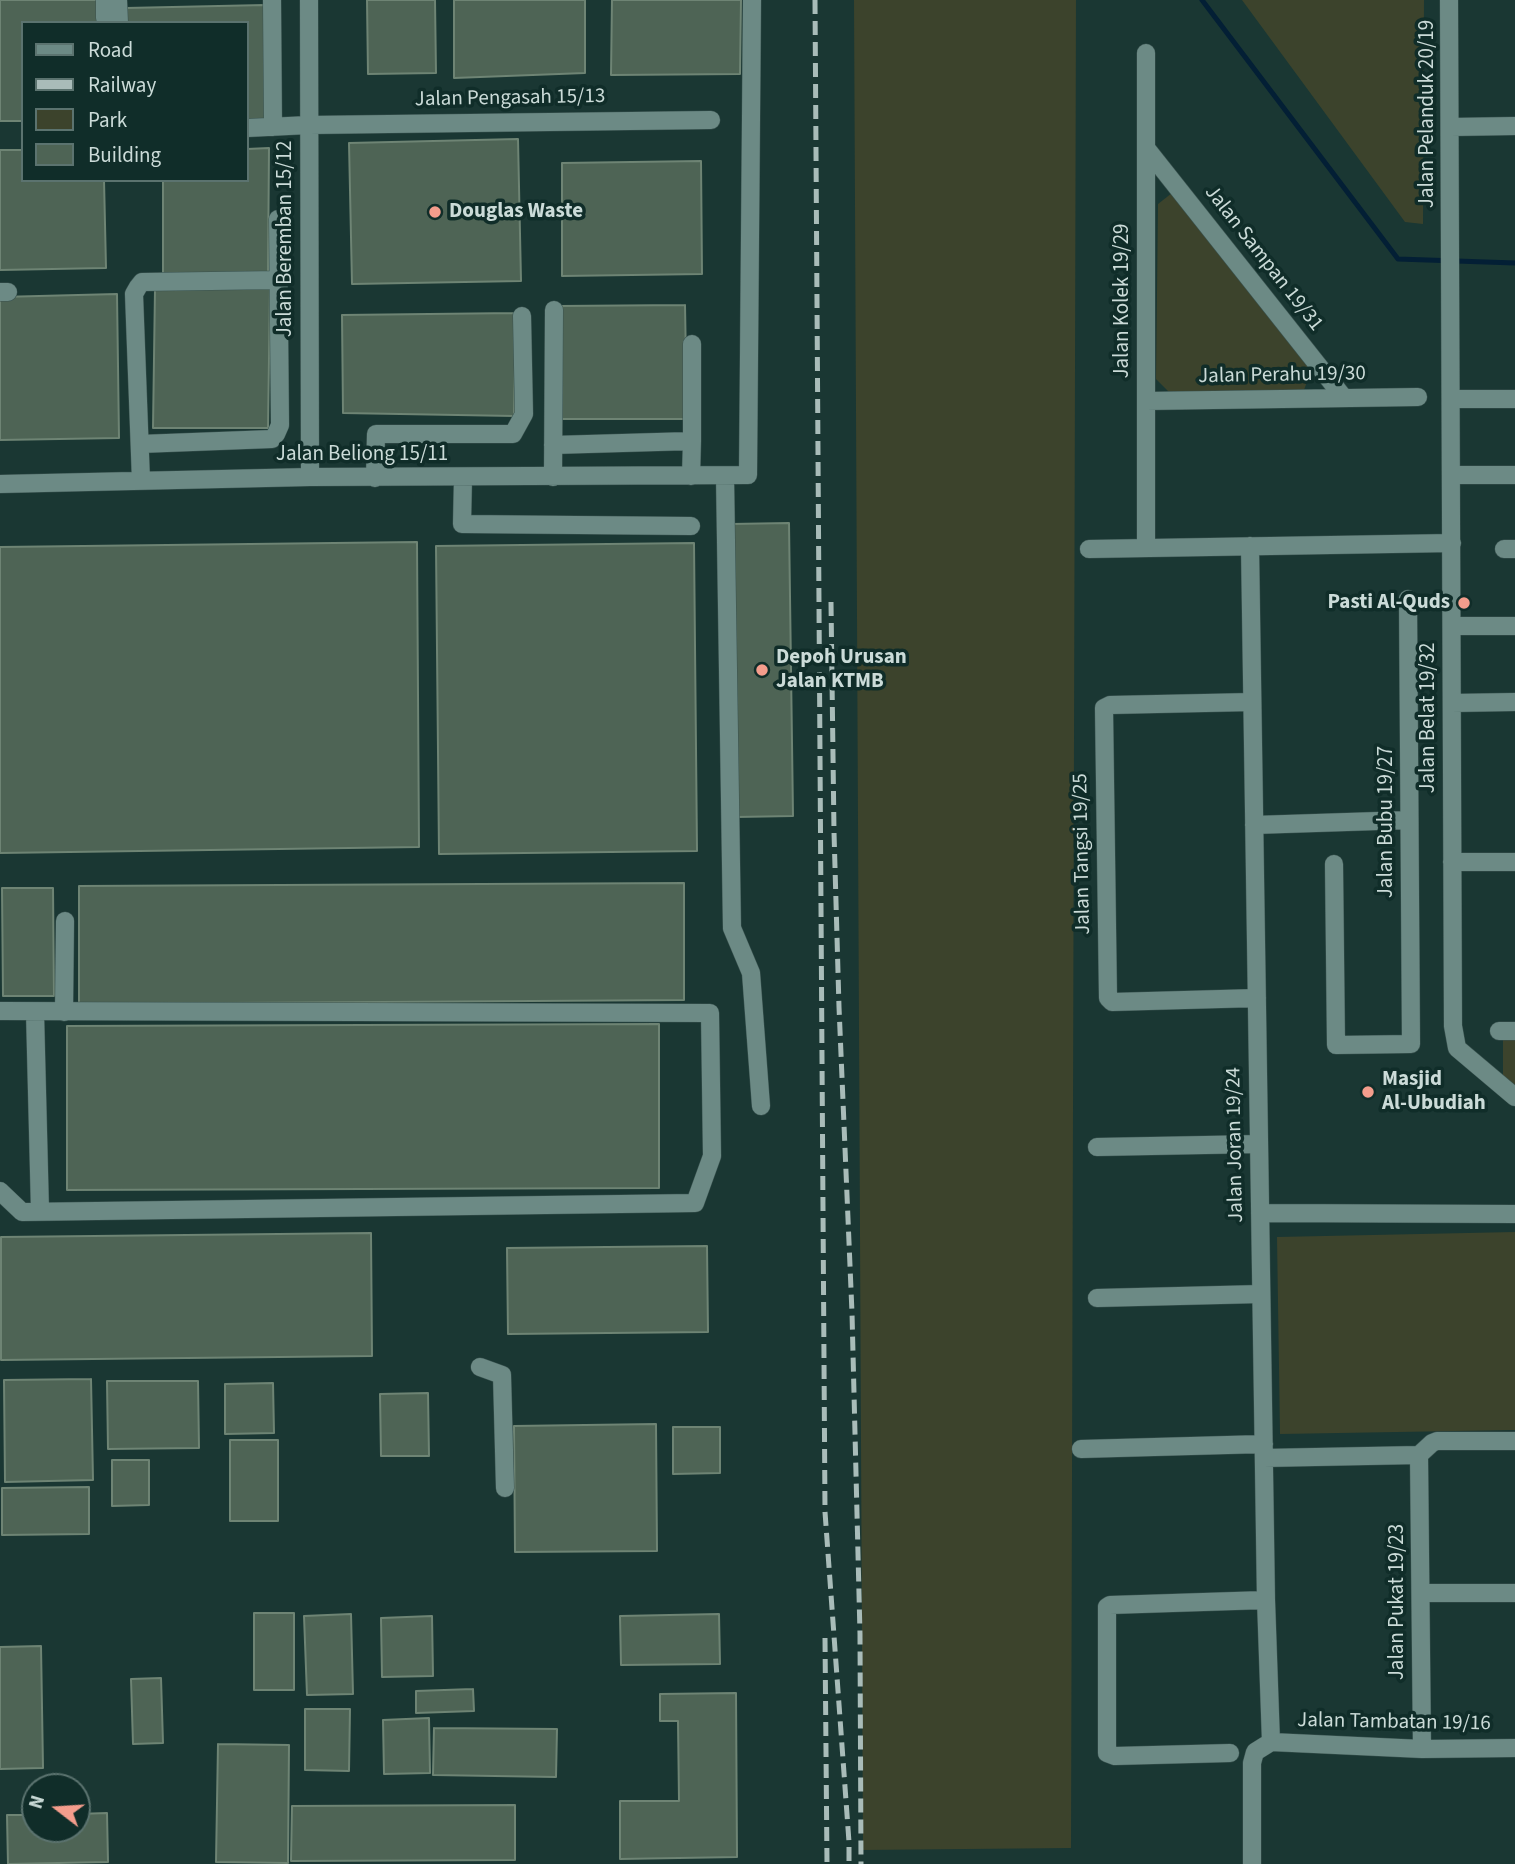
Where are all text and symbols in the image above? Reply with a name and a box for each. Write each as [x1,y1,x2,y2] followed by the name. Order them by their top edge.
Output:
[1415,20,1441,208] street label: Jalan Pelanduk 20/19
[21,21,248,182] legend
[88,35,133,65] text: Road
[88,70,156,100] text: Railway
[415,85,605,113] street label: Jalan Pengasah 15/13
[88,105,127,135] text: Park
[88,140,161,170] text: Building
[273,141,299,337] street label: Jalan Beremban 15/12
[1198,181,1328,337] street label: Jalan Sampan 19/31
[449,199,583,225] place label: Douglas Waste
[427,204,443,220] marker: Douglas Waste
[1110,223,1136,379] street label: Jalan Kolek 19/29
[1198,362,1366,390] street label: Jalan Perahu 19/30
[276,442,448,468] street label: Jalan Beliong 15/11
[1328,590,1450,616] place label: Pasti Al-Quds
[1456,595,1472,611] marker: Pasti Al-Quds
[1416,642,1442,794] street label: Jalan Belat 19/32
[776,645,907,695] place label: Depoh Urusan Jalan KTMB
[754,662,770,678] marker: Depoh Urusan Jalan KTMB
[1374,746,1400,898] street label: Jalan Bubu 19/27
[1069,773,1097,935] street label: Jalan Tangsi 19/25
[1222,1067,1250,1223] street label: Jalan Joran 19/24
[1382,1067,1486,1117] place label: Masjid Al-Ubudiah
[1360,1084,1376,1100] marker: Masjid Al-Ubudiah
[1385,1524,1411,1680] street label: Jalan Pukat 19/23
[1297,1709,1491,1737] street label: Jalan Tambatan 19/16
[21,1773,91,1843] north arrow
[23,1792,52,1812] text: N

